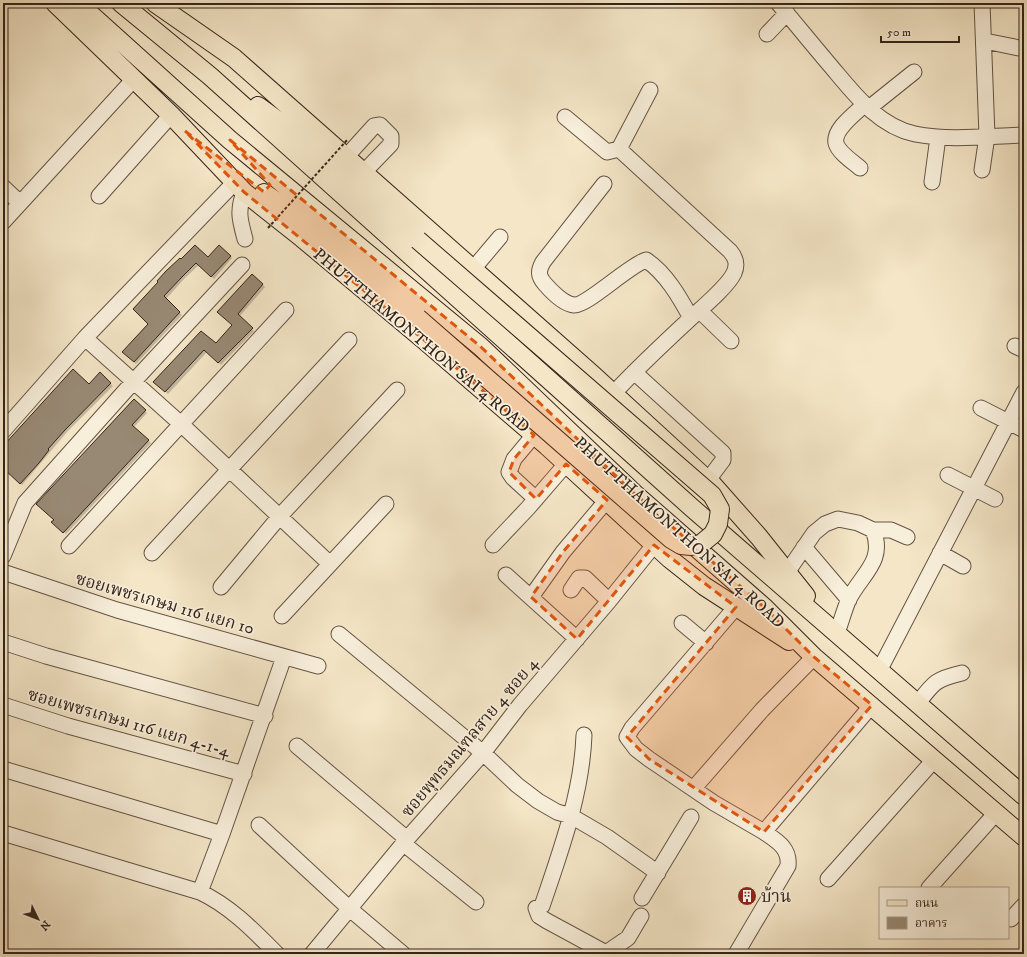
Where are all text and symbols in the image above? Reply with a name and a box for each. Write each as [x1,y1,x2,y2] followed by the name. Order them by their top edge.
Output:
[881,18,959,44] scale bar
[887,25,911,40] text: 50 m
[308,243,534,438] street label: PHUTTHAMONTHON SAI 4 ROAD
[569,432,789,633] street label: PHUTTHAMONTHON SAI 4 ROAD
[73,568,257,640] street label: ซอยเพชรเกษม 116 แยก 10
[397,652,544,822] street label: ซอยพุทธมณฑลสาย 4 ซอย 4
[25,684,233,763] street label: ซอยเพชรเกษม 116 แยก 4-1-4
[736,885,758,907] building icon: บ้าน
[761,886,791,908] place label: บ้าน
[879,887,1009,939] legend
[915,896,938,911] text: ถนน
[18,899,58,939] north arrow
[915,916,947,931] text: อาคาร
[36,917,53,933] text: N

